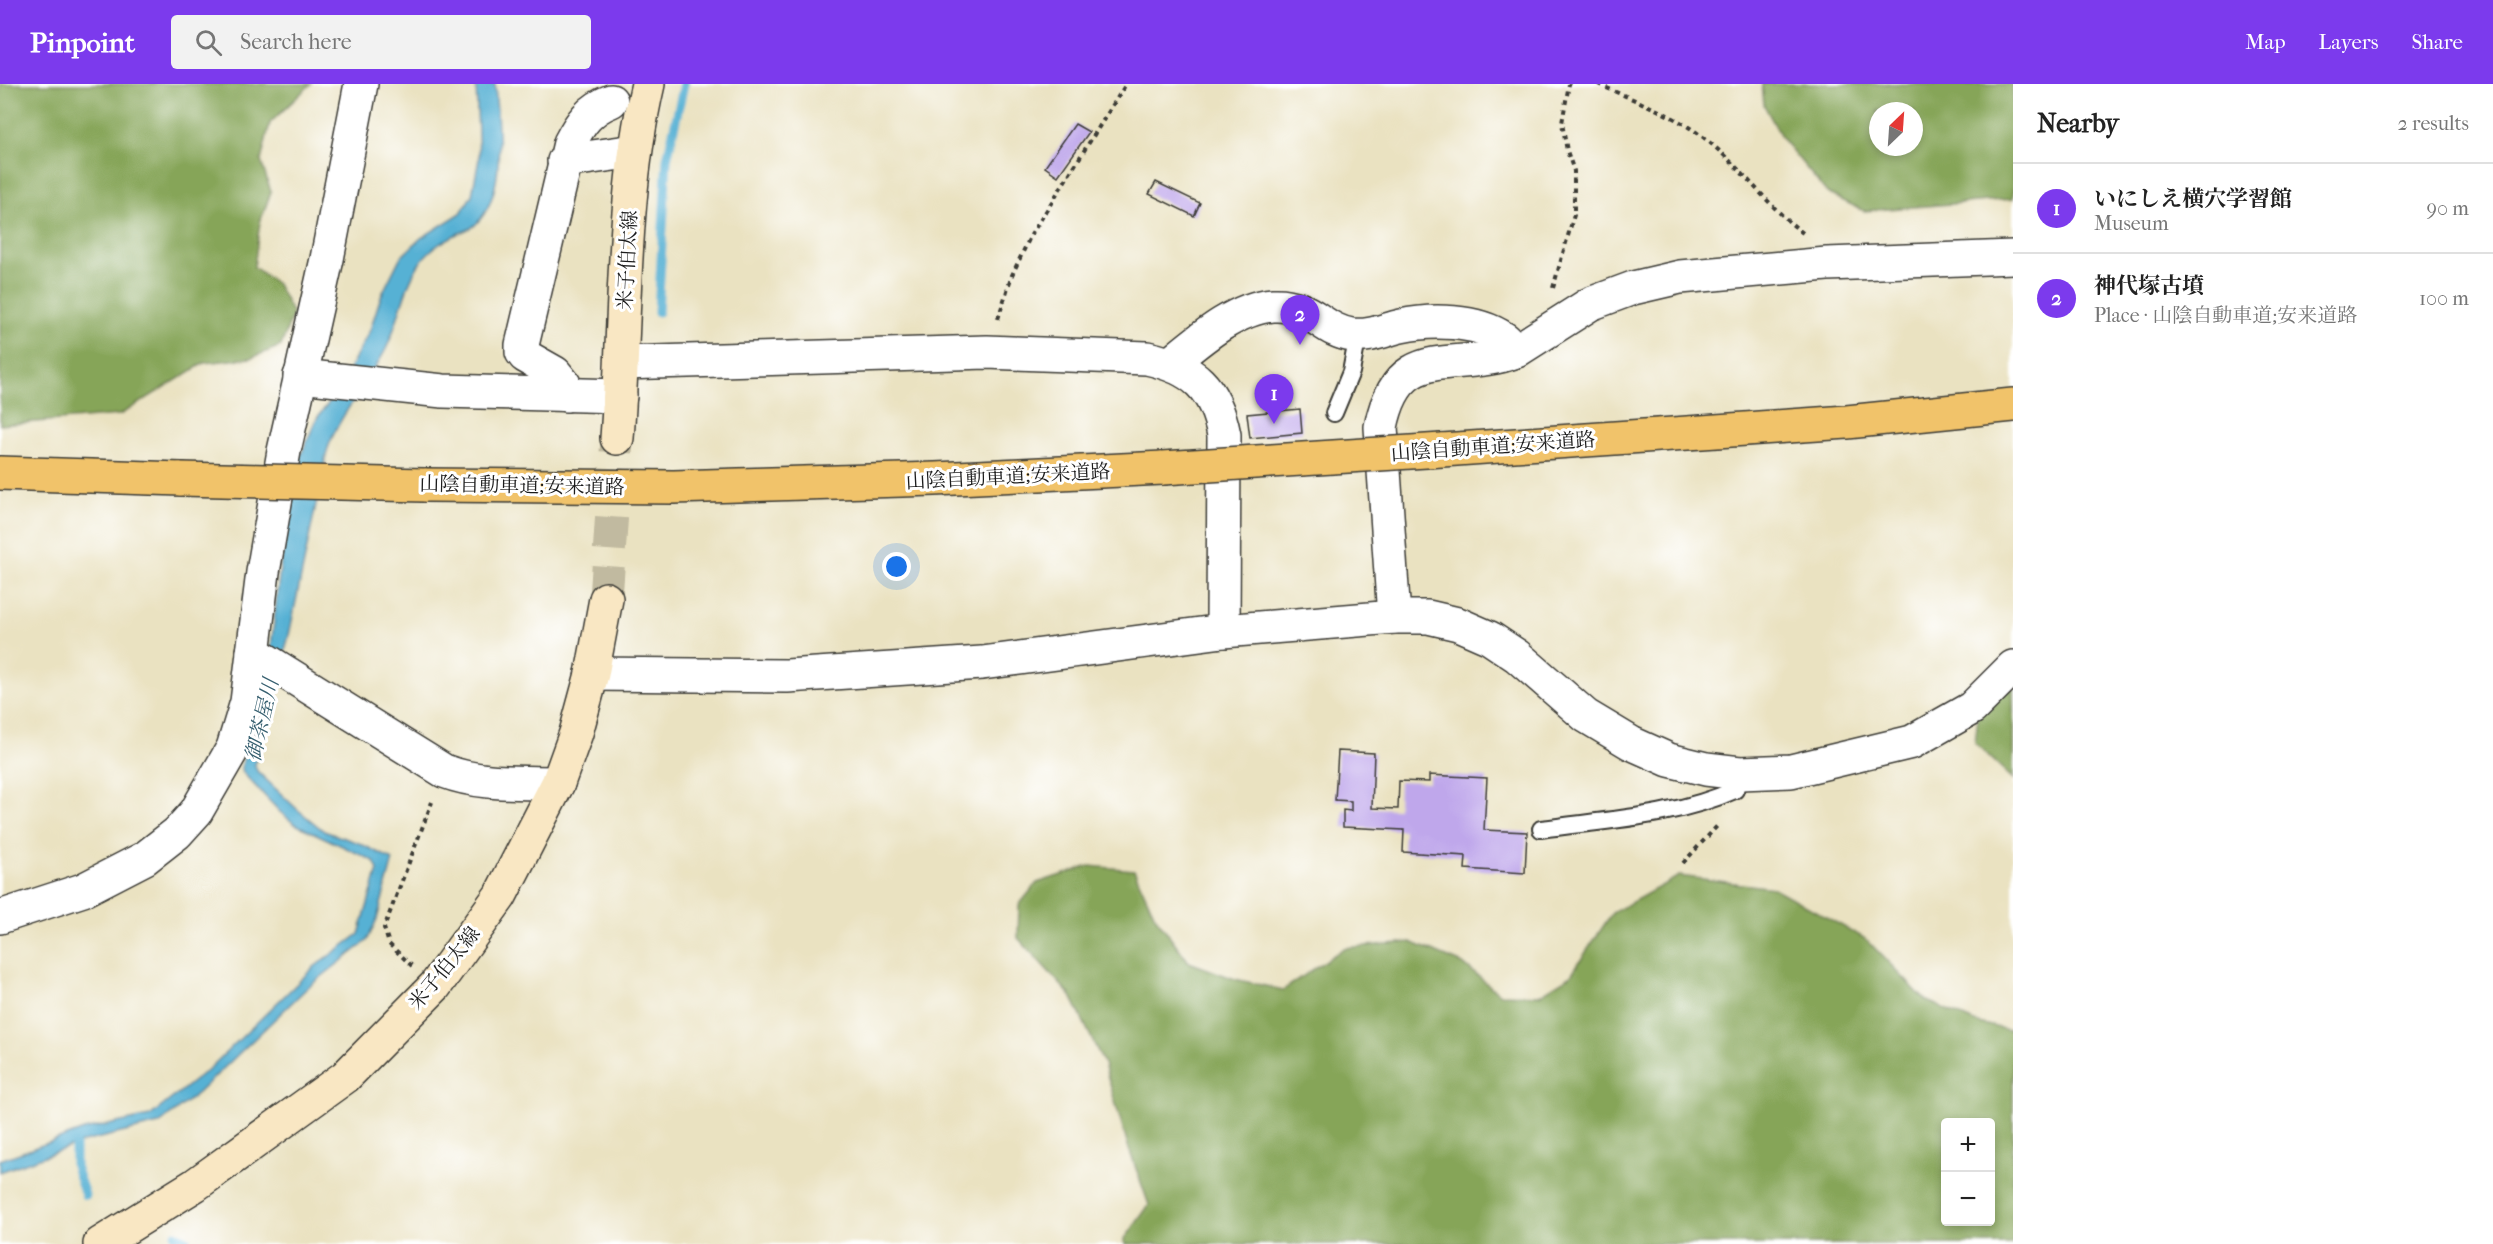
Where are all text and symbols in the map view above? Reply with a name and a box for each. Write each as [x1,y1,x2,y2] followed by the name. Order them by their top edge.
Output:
[171,15,591,69] search box
[30,26,135,59] text: Pinpoint
[192,26,225,59] icon: search
[240,29,352,55] text: Search here
[2245,30,2286,54] text: Map
[2319,30,2378,54] text: Layers
[2411,30,2463,54] text: Share
[1869,102,1923,156] north arrow
[2037,108,2119,139] text: Nearby
[2398,112,2469,135] text: 2 results
[2094,186,2292,212] text: いにしえ横穴学習館
[2053,197,2060,220] text: 1
[2427,197,2469,220] text: 90 m
[613,209,642,311] street label: 米子伯太線
[2094,212,2169,235] text: Museum
[2094,273,2204,299] text: 神代塚古墳
[2051,287,2062,310] text: 2
[2419,287,2469,310] text: 100 m
[1280,296,1320,345] pin: 2
[2094,304,2357,327] text: Place · 山陰自動車道;安来道路
[1254,374,1294,424] pin: 1
[1390,428,1596,465] street label: 山陰自動車道;安来道路
[905,460,1111,493] street label: 山陰自動車道;安来道路
[419,472,625,499] street label: 山陰自動車道;安来道路
[882,552,911,581] your location
[241,674,284,764] water label: 御茶屋川
[404,922,485,1014] street label: 米子伯太線
[1941,1118,1995,1226] map controls
[1941,1118,1995,1172] button: +
[1941,1172,1995,1226] button: −

